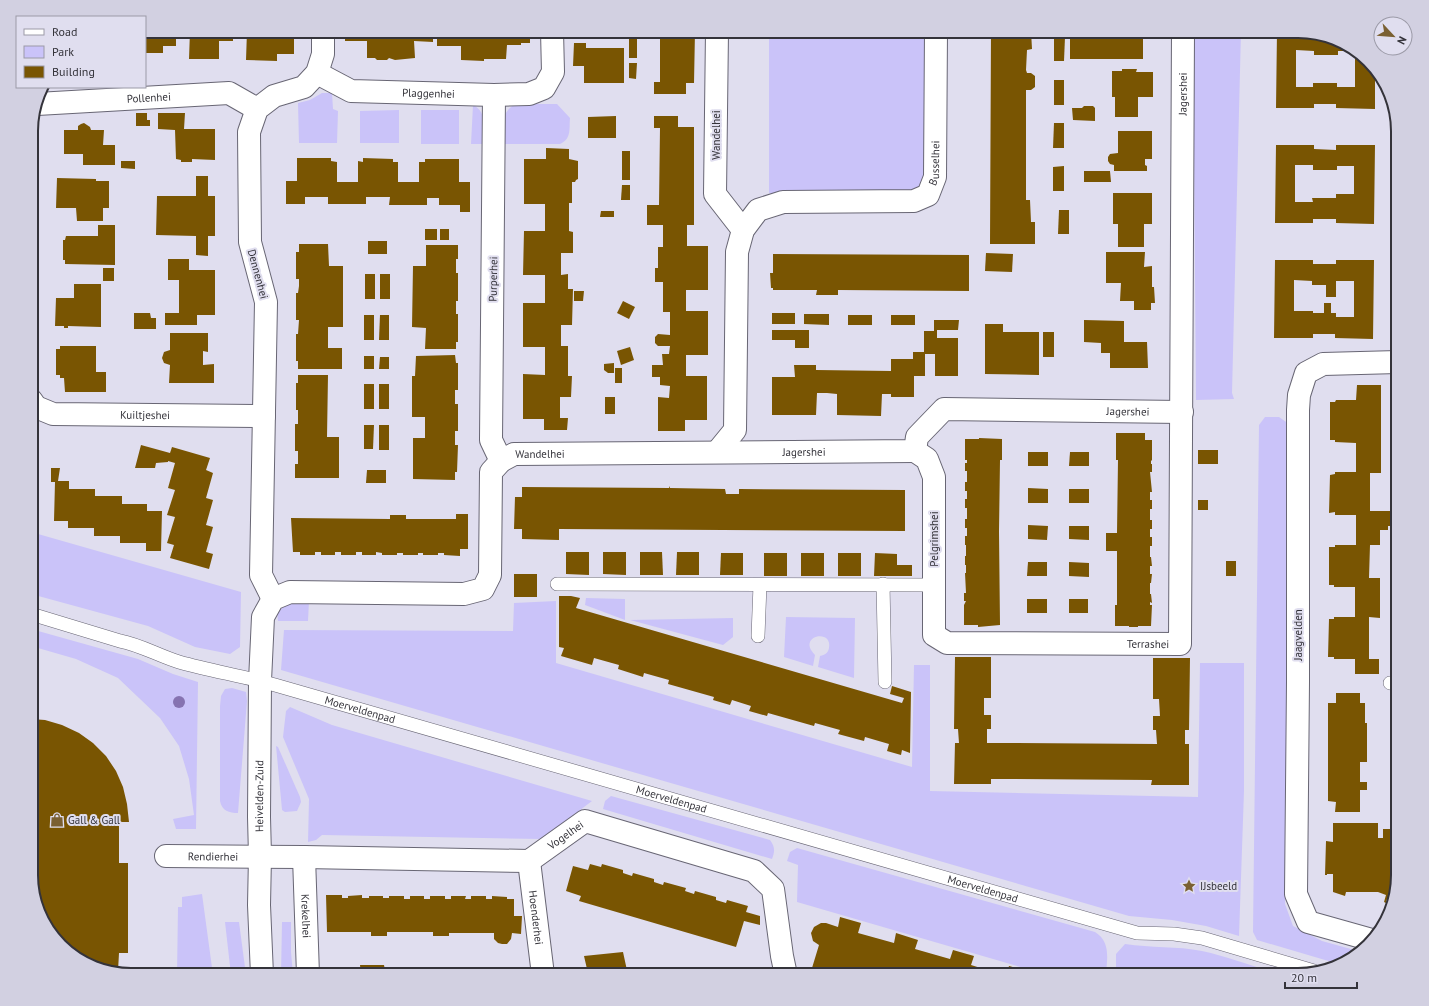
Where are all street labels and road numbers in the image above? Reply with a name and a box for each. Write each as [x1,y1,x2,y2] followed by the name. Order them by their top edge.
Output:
[1176,72,1190,117] street label: Jagershei
[402,85,455,101] street label: Plaggenhei
[126,89,171,106] street label: Pollenhei
[709,110,723,160] street label: Wandelhei
[925,140,942,188] street label: Busselhei
[245,248,271,300] street label: Dennenhei
[486,256,500,302] street label: Purperhei
[1105,404,1150,419] street label: Jagershei
[120,408,170,422] street label: Kuiltjeshei
[781,445,826,459] street label: Jagershei
[515,447,565,461] street label: Wandelhei
[927,511,941,567] street label: Pelgrimshei
[1291,609,1305,662] street label: Jaagvelden
[1127,637,1169,651] street label: Terrashei
[323,693,397,726] street label: Moerveldenpad
[252,760,266,832] street label: Heivelden-Zuid
[635,782,708,816] street label: Moerveldenpad
[544,817,586,853] street label: Vogelhei
[188,849,238,864] street label: Rendierhei
[946,872,1020,905] street label: Moerveldenpad
[526,890,546,946] street label: Hoenderhei
[298,894,314,938] street label: Krekelhei

